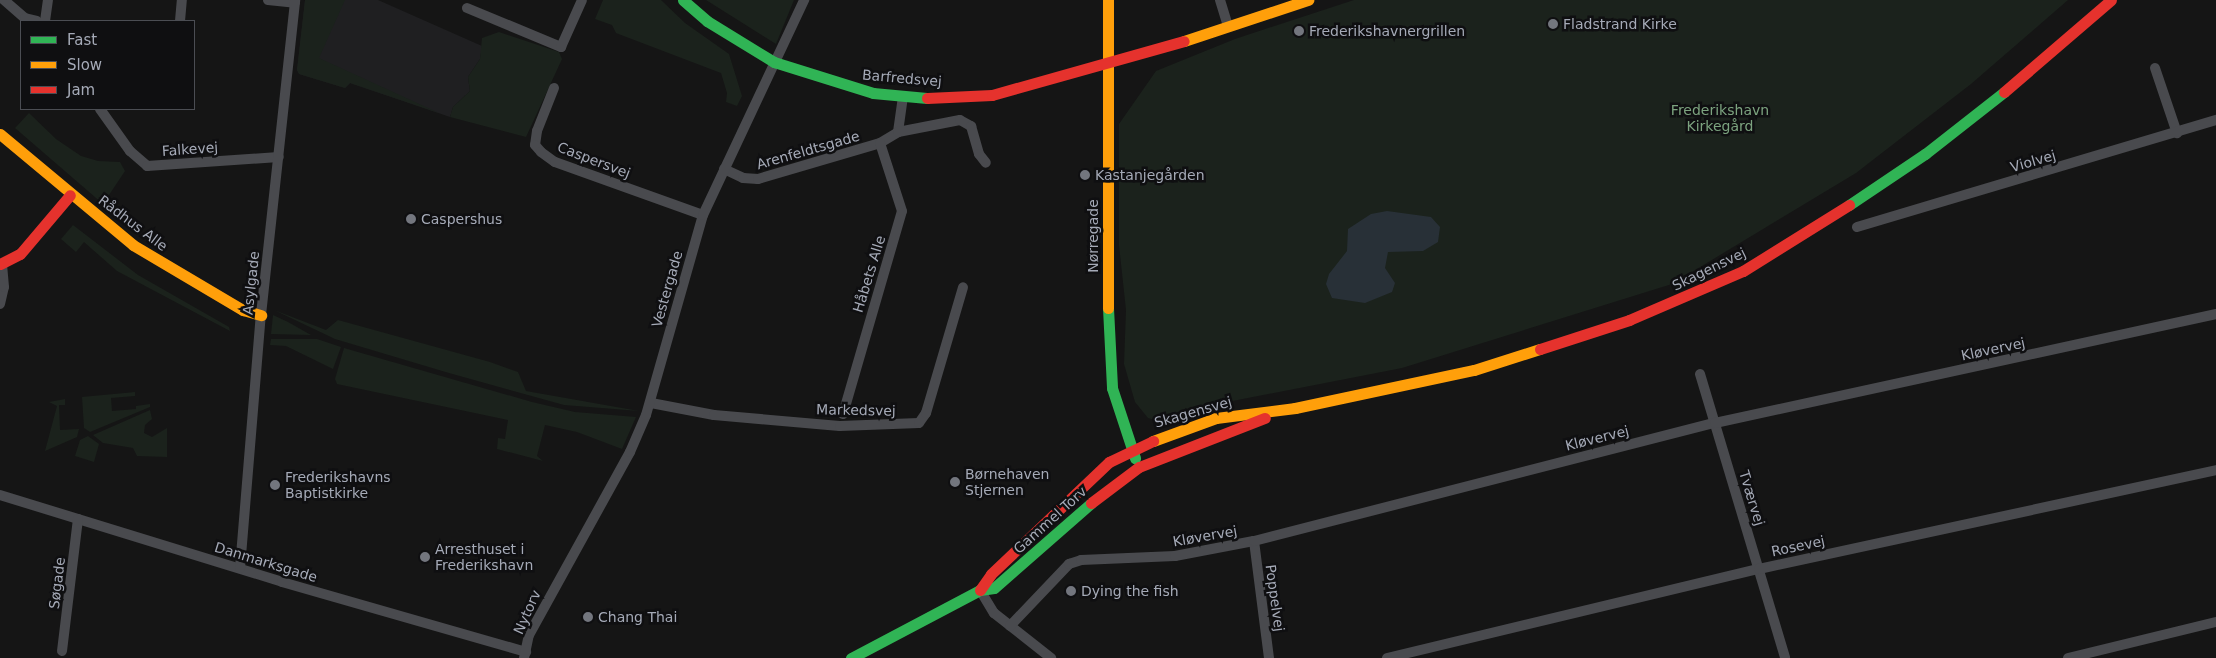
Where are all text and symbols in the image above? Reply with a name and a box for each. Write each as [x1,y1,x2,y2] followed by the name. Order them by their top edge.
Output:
[1563,16,1677,32] place label: Fladstrand Kirke
[1547,18,1559,30] marker: Fladstrand Kirke
[20,20,195,110] legend
[1309,23,1465,39] place label: Frederikshavnergrillen
[1293,25,1305,37] marker: Frederikshavnergrillen
[67,31,97,49] text: Fast
[67,56,102,74] text: Slow
[861,66,943,90] street label: Barfredsvej
[67,81,95,99] text: Jam
[1671,102,1769,134] park label: Frederikshavn Kirkegård
[754,127,862,173] street label: Arenfeldtsgade
[555,138,633,182] street label: Caspersvej
[161,139,219,159] street label: Falkevej
[2008,147,2058,175] street label: Violvej
[1095,167,1205,183] place label: Kastanjegården
[1079,169,1091,181] marker: Kastanjegården
[95,192,171,254] street label: Rådhus Alle
[1085,199,1101,273] street label: Nørregade
[421,211,502,227] place label: Caspershus
[405,213,417,225] marker: Caspershus
[849,233,889,315] street label: Håbets Alle
[1669,244,1749,294] street label: Skagensvej
[648,249,686,329] street label: Vestergade
[239,250,263,316] street label: Asylgade
[1959,334,2027,364] street label: Kløvervej
[1152,393,1234,431] street label: Skagensvej
[816,401,896,419] street label: Markedsvej
[1563,422,1631,454] street label: Kløvervej
[965,466,1049,498] place label: Børnehaven Stjernen
[1736,468,1768,528] street label: Tværvej
[285,469,391,502] place label: Frederikshavns Baptistkirke
[949,476,961,488] marker: Børnehaven Stjernen
[269,479,281,491] marker: Frederikshavns Baptistkirke
[1010,483,1090,557] street label: Gammel Torv
[1171,522,1239,550] street label: Kløvervej
[1770,532,1826,560] street label: Rosevej
[213,538,319,586] street label: Danmarksgade
[435,541,533,574] place label: Arresthuset i Frederikshavn
[419,551,431,563] marker: Arresthuset i Frederikshavn
[45,556,69,610] street label: Søgade
[1262,563,1288,633] street label: Poppelvej
[1081,583,1179,599] place label: Dying the fish
[1065,585,1077,597] marker: Dying the fish
[510,587,544,637] street label: Nytorv
[598,609,677,625] place label: Chang Thai
[582,611,594,623] marker: Chang Thai

